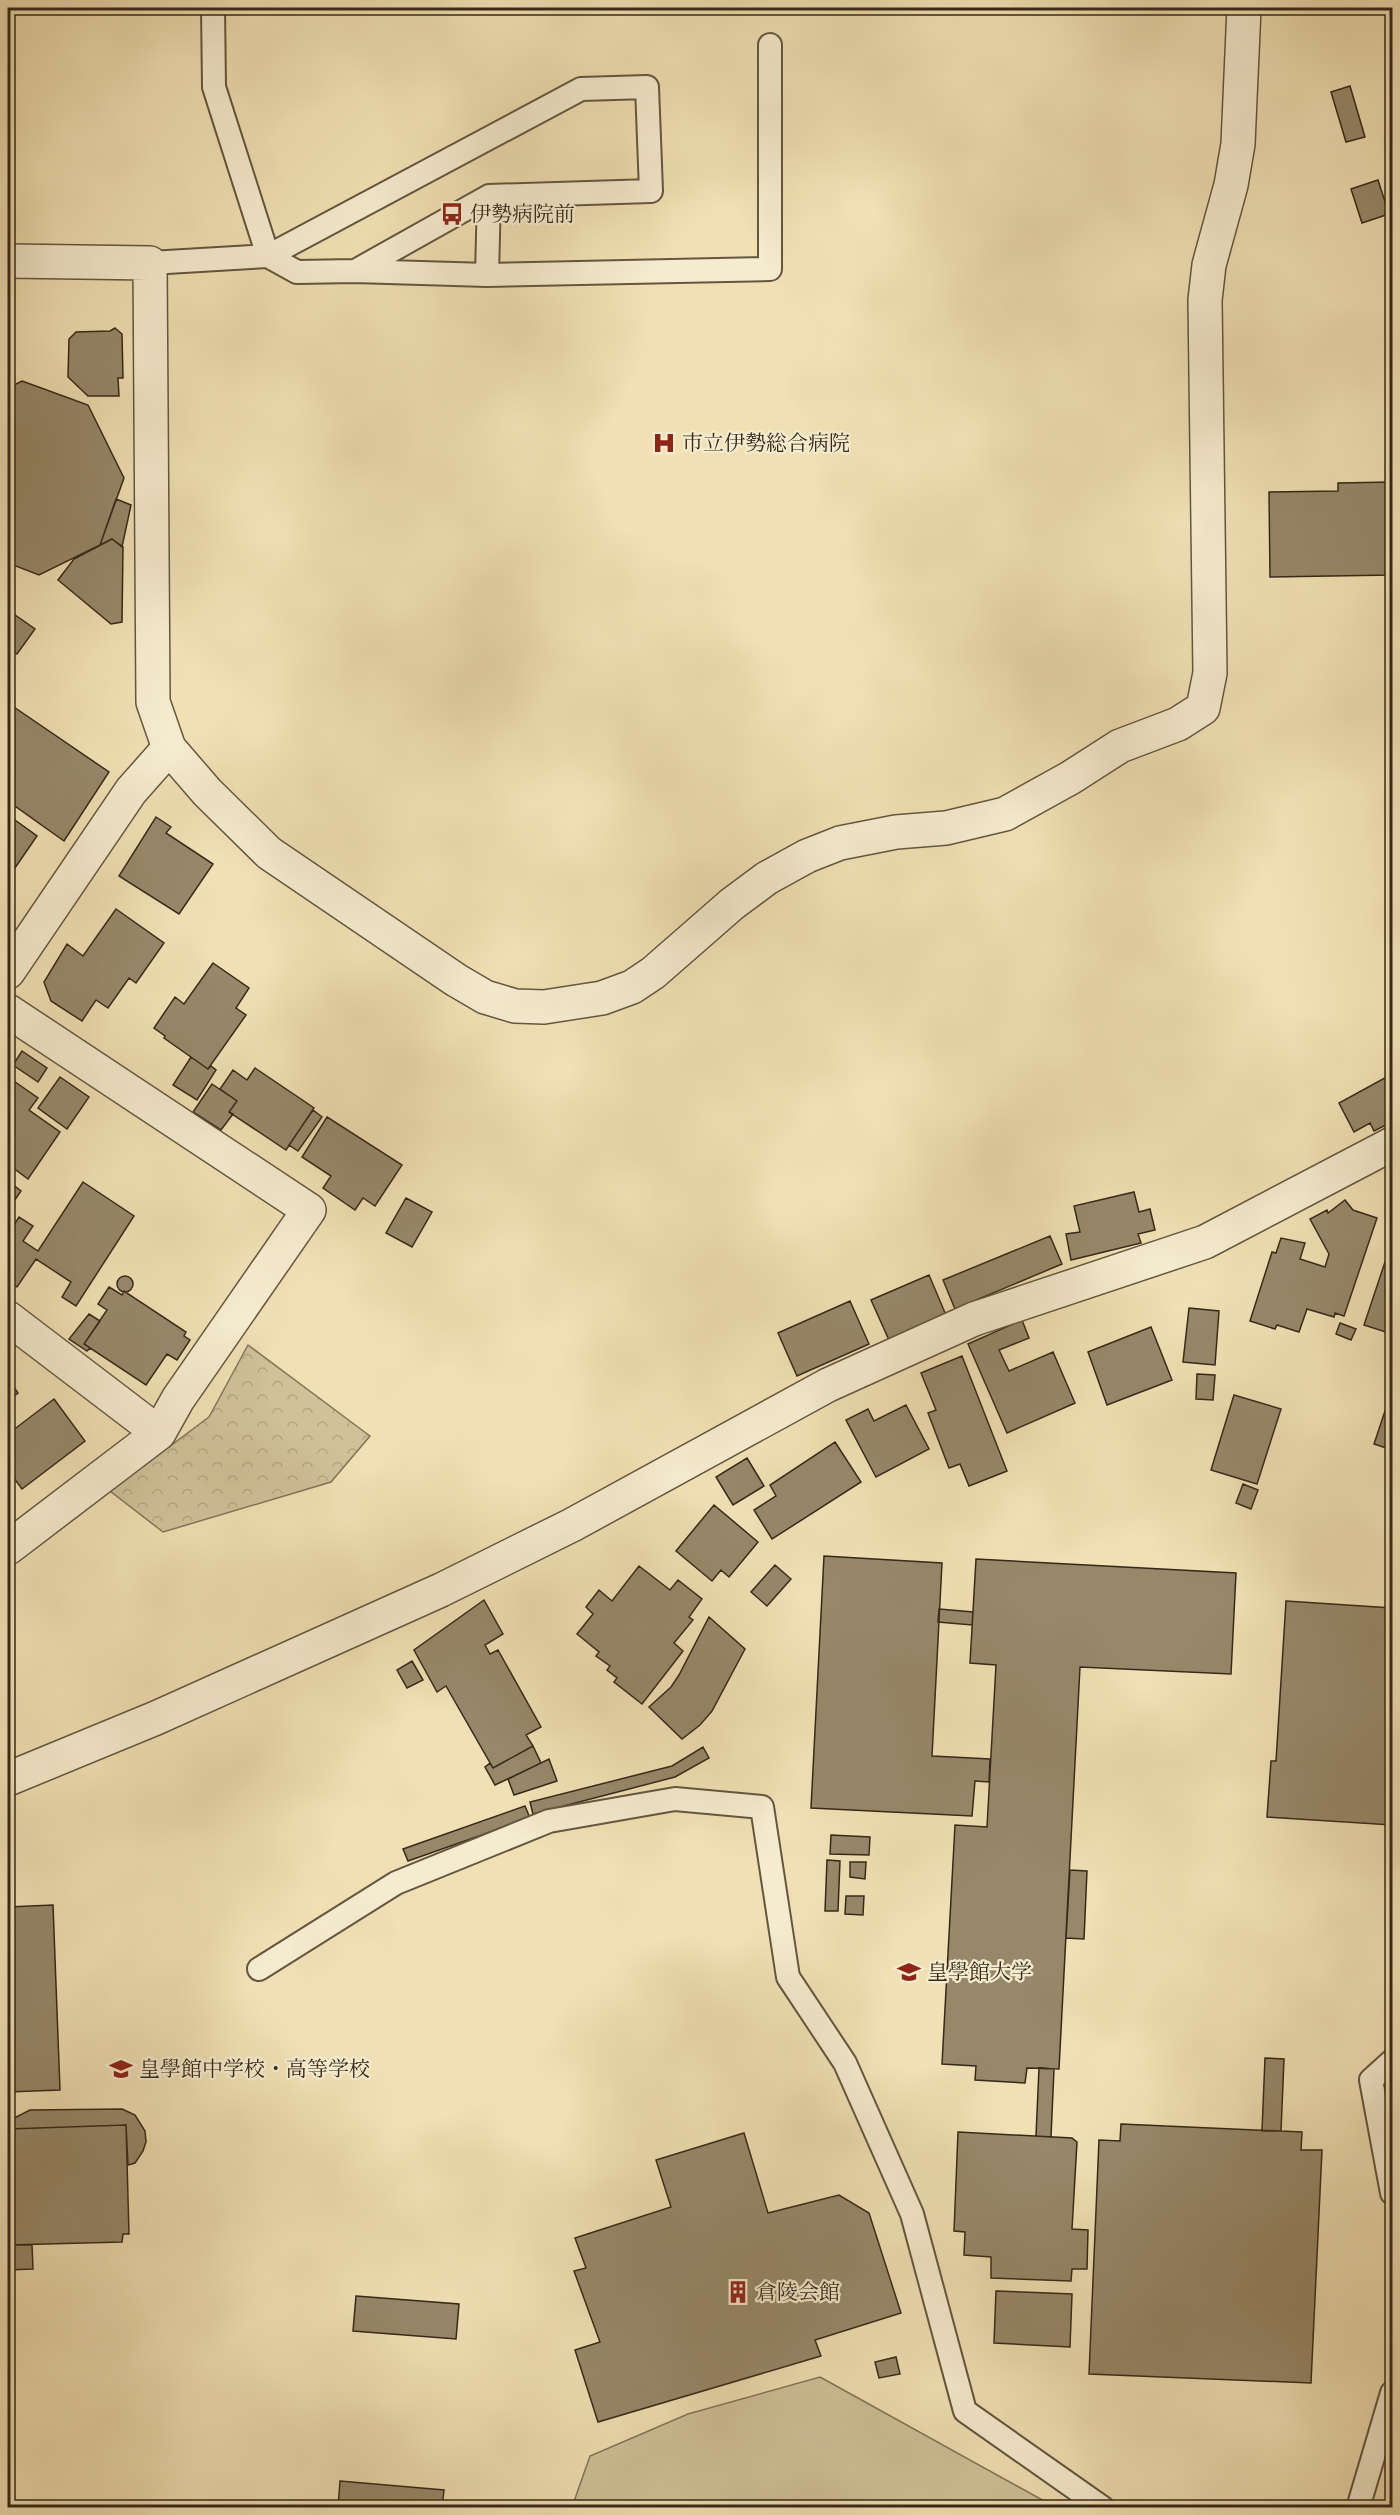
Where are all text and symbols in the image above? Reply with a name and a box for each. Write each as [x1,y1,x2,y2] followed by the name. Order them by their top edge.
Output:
[470,200,575,228] place label: 伊勢病院前
[439,201,465,227] bus stop icon: 伊勢病院前
[682,429,850,457] place label: 市立伊勢総合病院
[651,430,677,456] hospital icon: 市立伊勢総合病院
[927,1958,1032,1986] place label: 皇學館大学
[896,1959,922,1985] school or university icon: 皇學館大学
[139,2055,370,2083] place label: 皇學館中学校・高等学校
[108,2056,134,2082] school or university icon: 皇學館中学校・高等学校
[756,2278,840,2306] place label: 倉陵会館
[725,2279,751,2305] building icon: 倉陵会館

